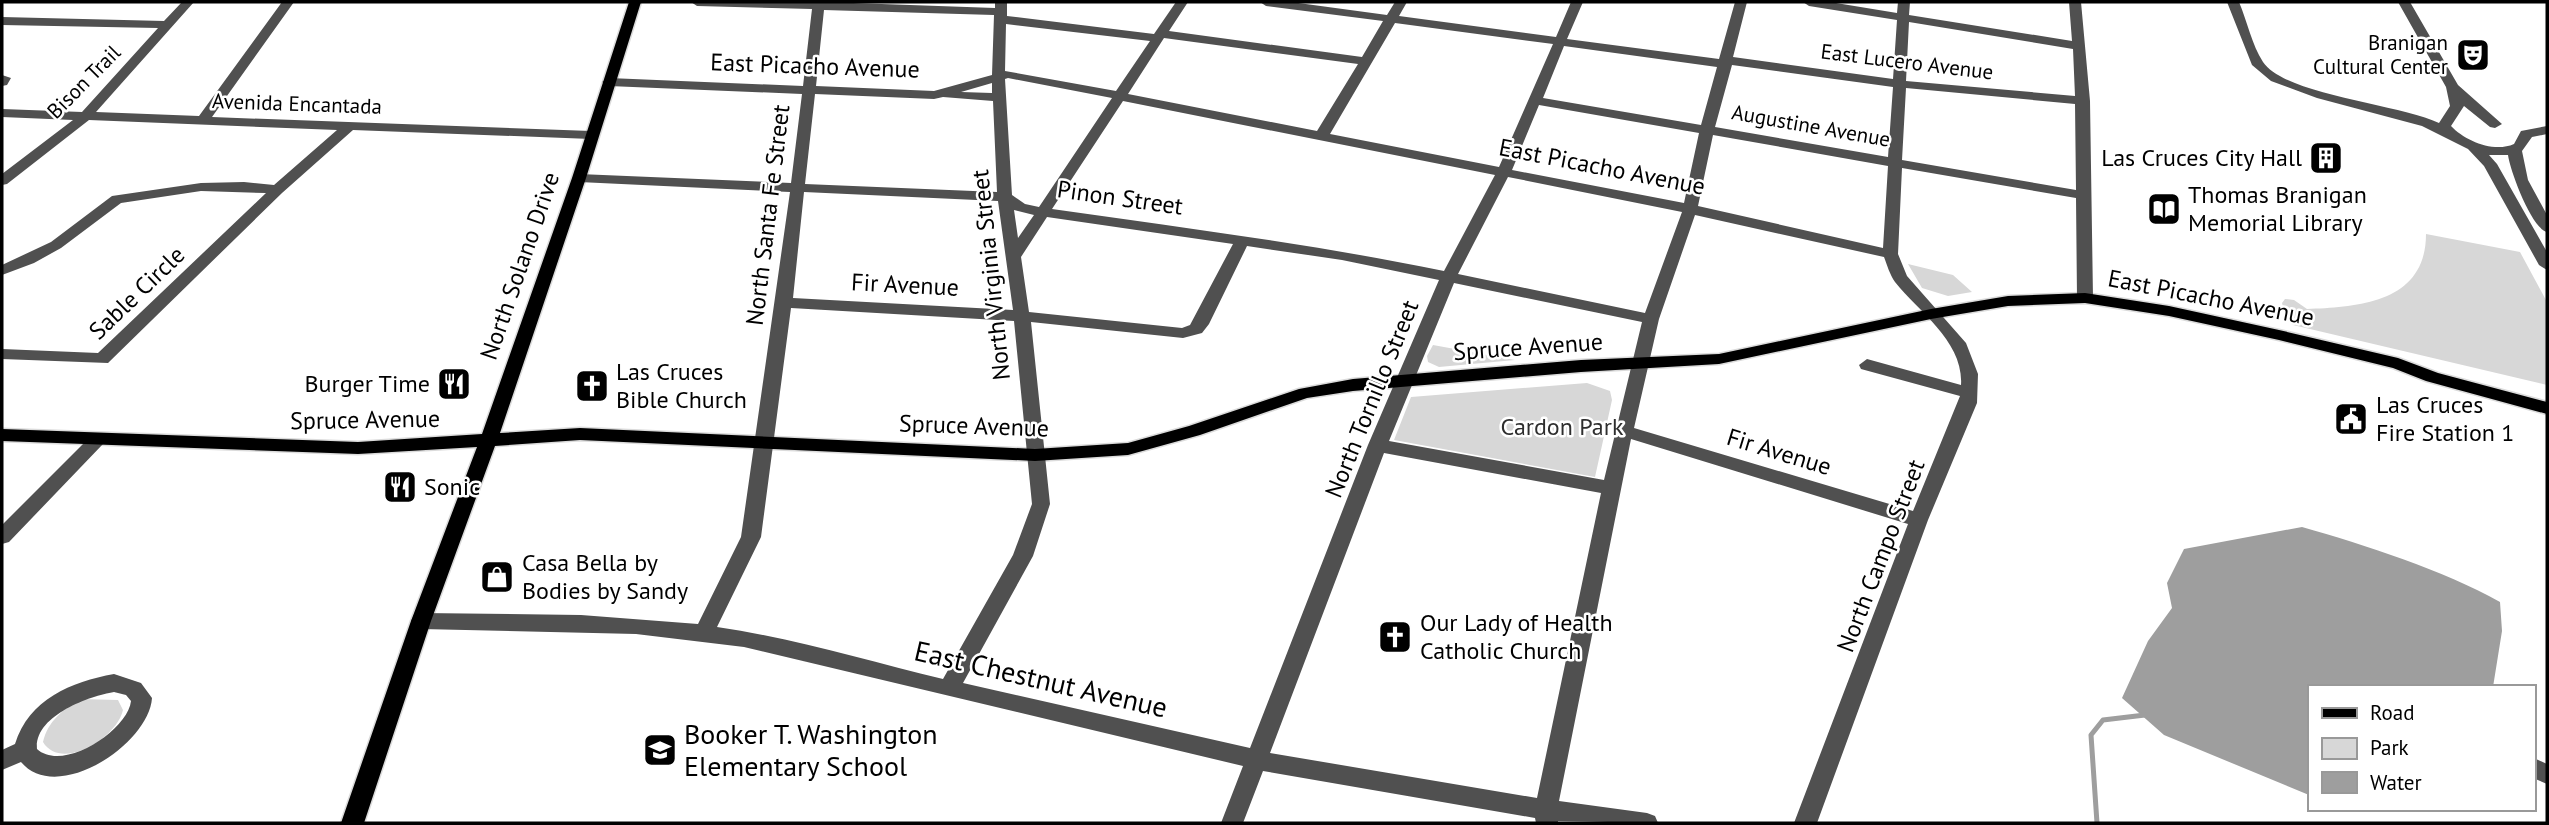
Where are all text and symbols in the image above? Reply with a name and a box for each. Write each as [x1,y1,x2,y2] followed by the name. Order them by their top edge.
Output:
[2313,29,2448,80] place label: Branigan Cultural Center
[2454,36,2492,74] theatre icon: Branigan Cultural Center
[1819,38,1995,85] street label: East Lucero Avenue
[41,39,126,124] street label: Bison Trail
[710,46,920,85] street label: East Picacho Avenue
[212,87,382,120] street label: Avenida Encantada
[1730,98,1892,153] street label: Augustine Avenue
[739,103,796,327] street label: North Santa Fe Street
[1496,131,1708,202] street label: East Picacho Avenue
[2307,139,2345,177] building icon: Las Cruces City Hall
[2101,142,2302,173] place label: Las Cruces City Hall
[473,168,566,364] street label: North Solano Drive
[964,168,1017,382] street label: North Virginia Street
[1055,173,1185,222] street label: Pinon Street
[2188,179,2367,238] place label: Thomas Branigan Memorial Library
[2145,190,2183,228] library icon: Thomas Branigan Memorial Library
[82,239,191,346] street label: Sable Circle
[2105,262,2317,333] street label: East Picacho Avenue
[850,266,960,303] street label: Fir Avenue
[1318,296,1425,502] street label: North Tornillo Street
[1452,326,1604,367] street label: Spruce Avenue
[616,356,747,415] place label: Las Cruces Bible Church
[435,365,473,403] restaurant icon: Burger Time
[573,367,611,405] church icon: Las Cruces Bible Church
[305,368,430,399] place label: Burger Time
[2376,389,2514,448] place label: Las Cruces Fire Station 1
[2332,400,2370,438] public building icon: Las Cruces Fire Station 1
[290,403,440,436] street label: Spruce Avenue
[899,407,1049,444] street label: Spruce Avenue
[1501,411,1624,442] park label: Cardon Park
[1723,421,1835,482] street label: Fir Avenue
[1830,455,1932,657] street label: North Campo Street
[381,468,419,506] restaurant icon: Sonic
[424,471,480,502] place label: Sonic
[522,547,688,606] place label: Casa Bella by Bodies by Sandy
[478,558,516,596] shop icon: Casa Bella by Bodies by Sandy
[1420,607,1613,666] place label: Our Lady of Health Catholic Church
[1376,618,1414,656] church icon: Our Lady of Health Catholic Church
[911,631,1171,726] street label: East Chestnut Avenue
[2308,685,2535,811] legend
[2370,699,2414,726] text: Road
[684,715,938,784] place label: Booker T. Washington Elementary School
[641,731,679,769] school or university icon: Booker T. Washington Elementary School
[2370,734,2409,761] text: Park
[2370,769,2422,796] text: Water

